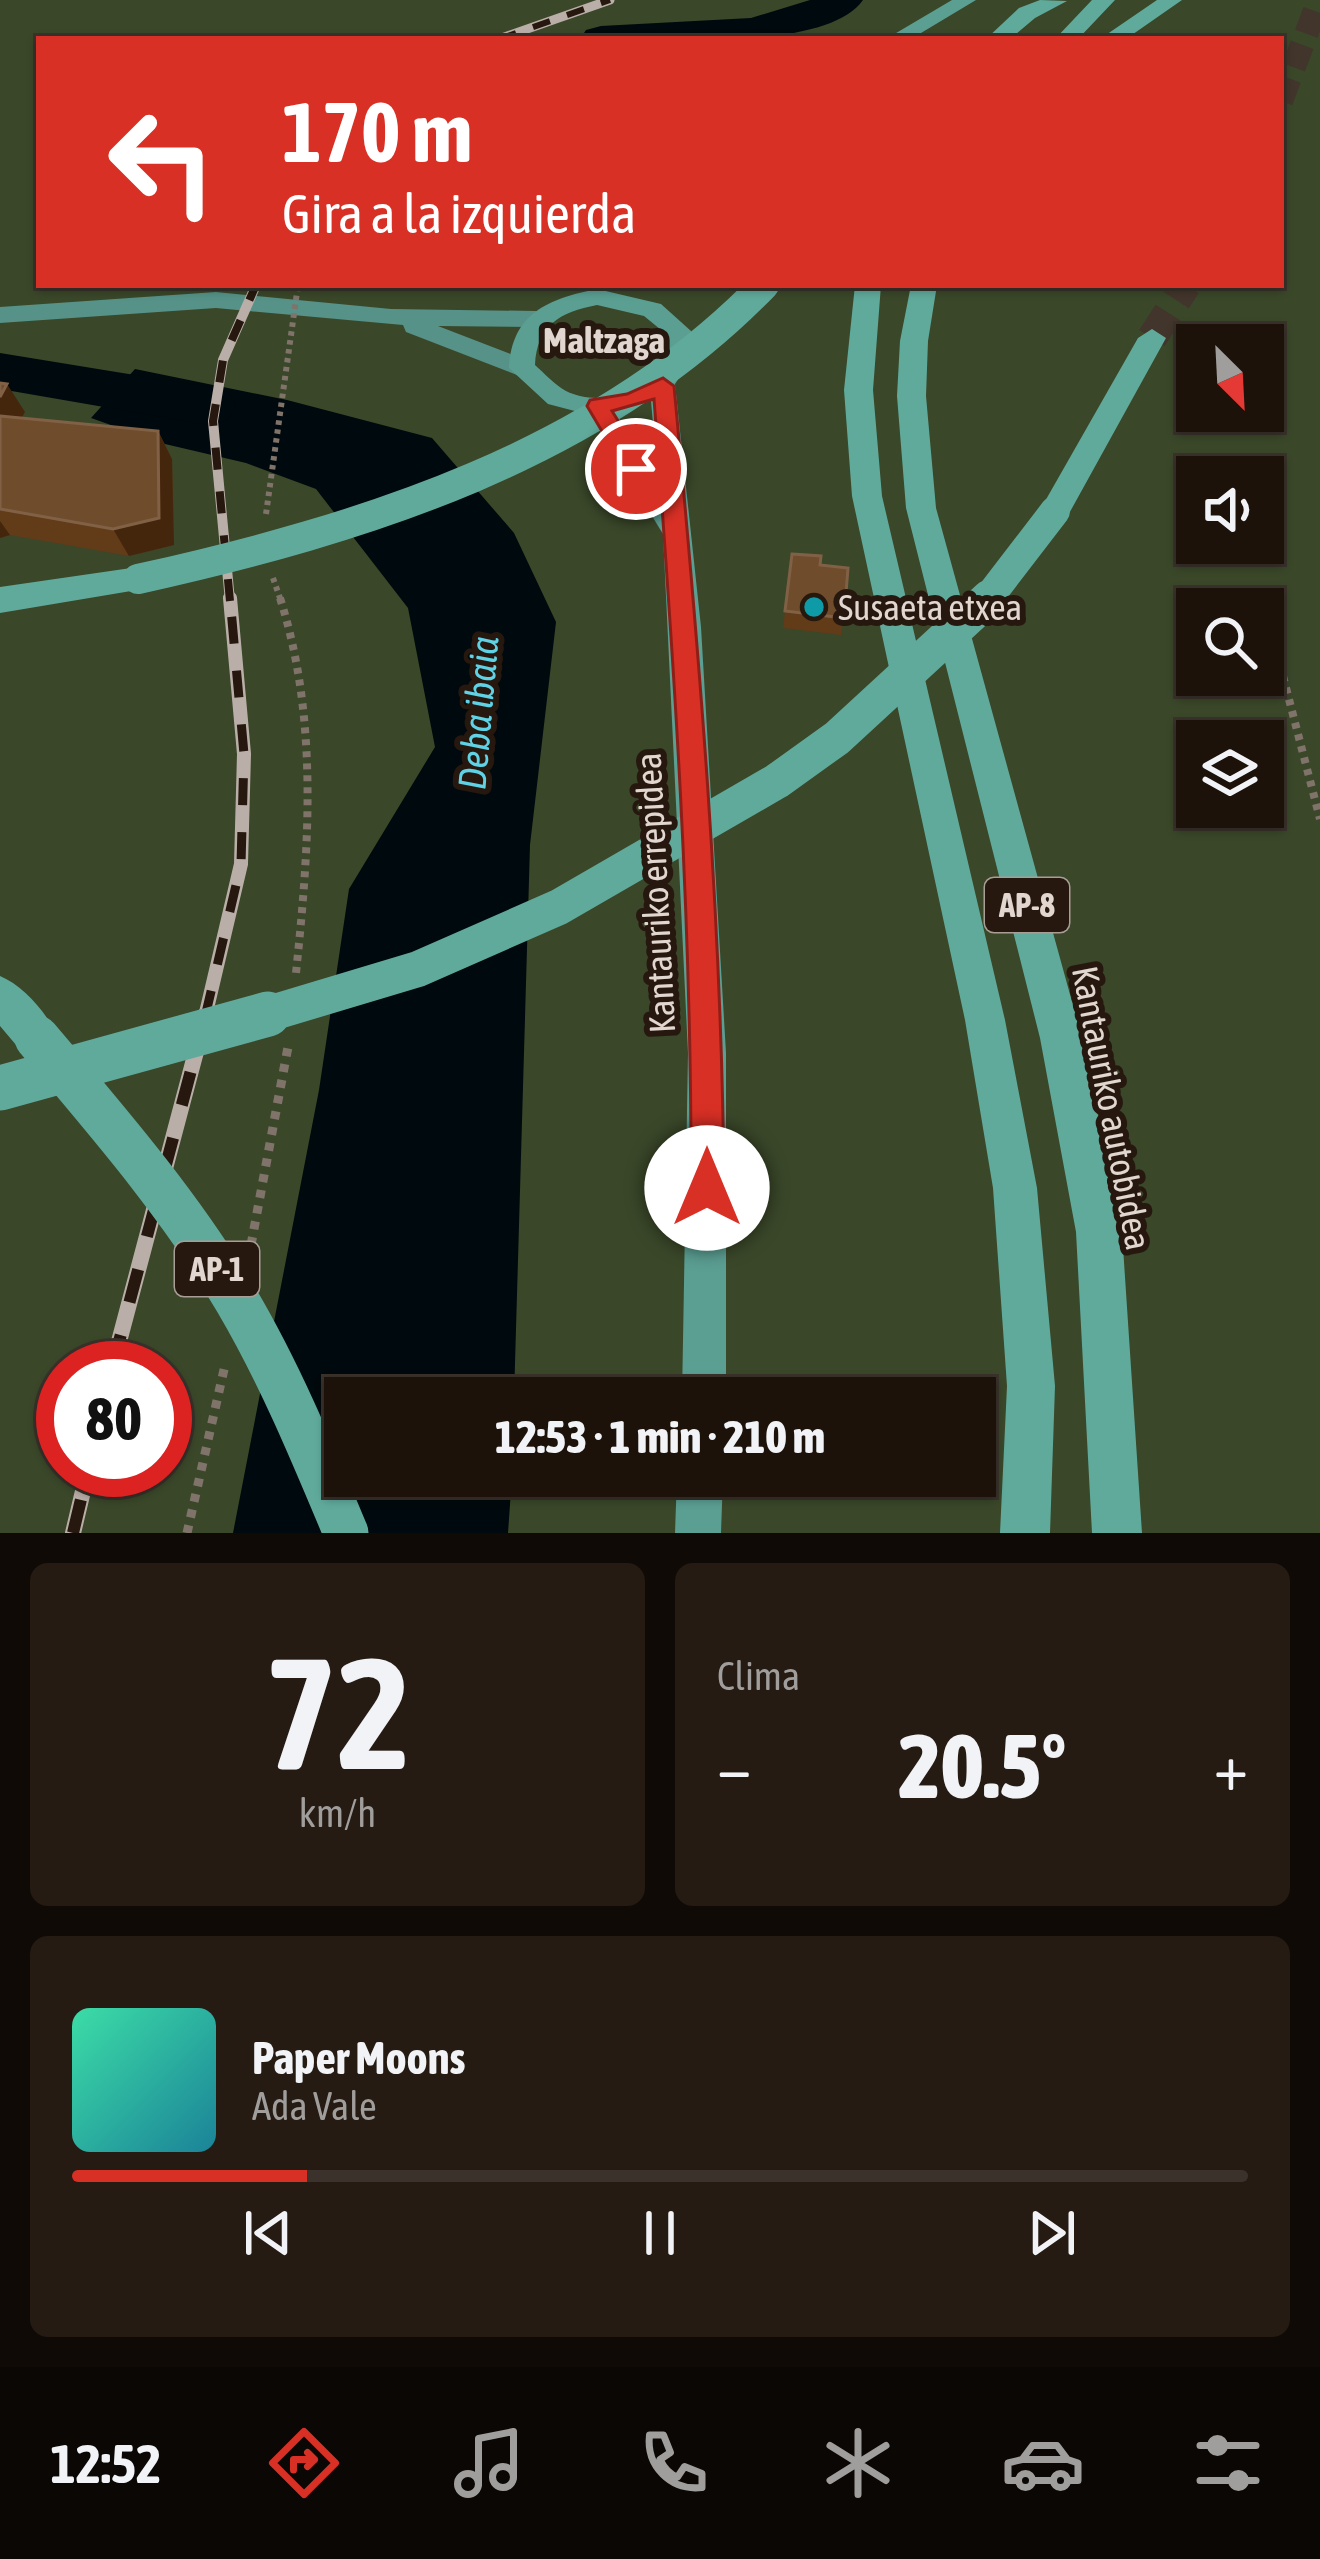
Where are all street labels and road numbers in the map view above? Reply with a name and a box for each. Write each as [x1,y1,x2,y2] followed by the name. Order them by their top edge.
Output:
[627,752,683,1034] street label: Kantauriko errepidea
[985,878,1069,932] road number: AP-8
[1064,963,1160,1253] street label: Kantauriko autobidea
[175,1242,259,1296] road number: AP-1

